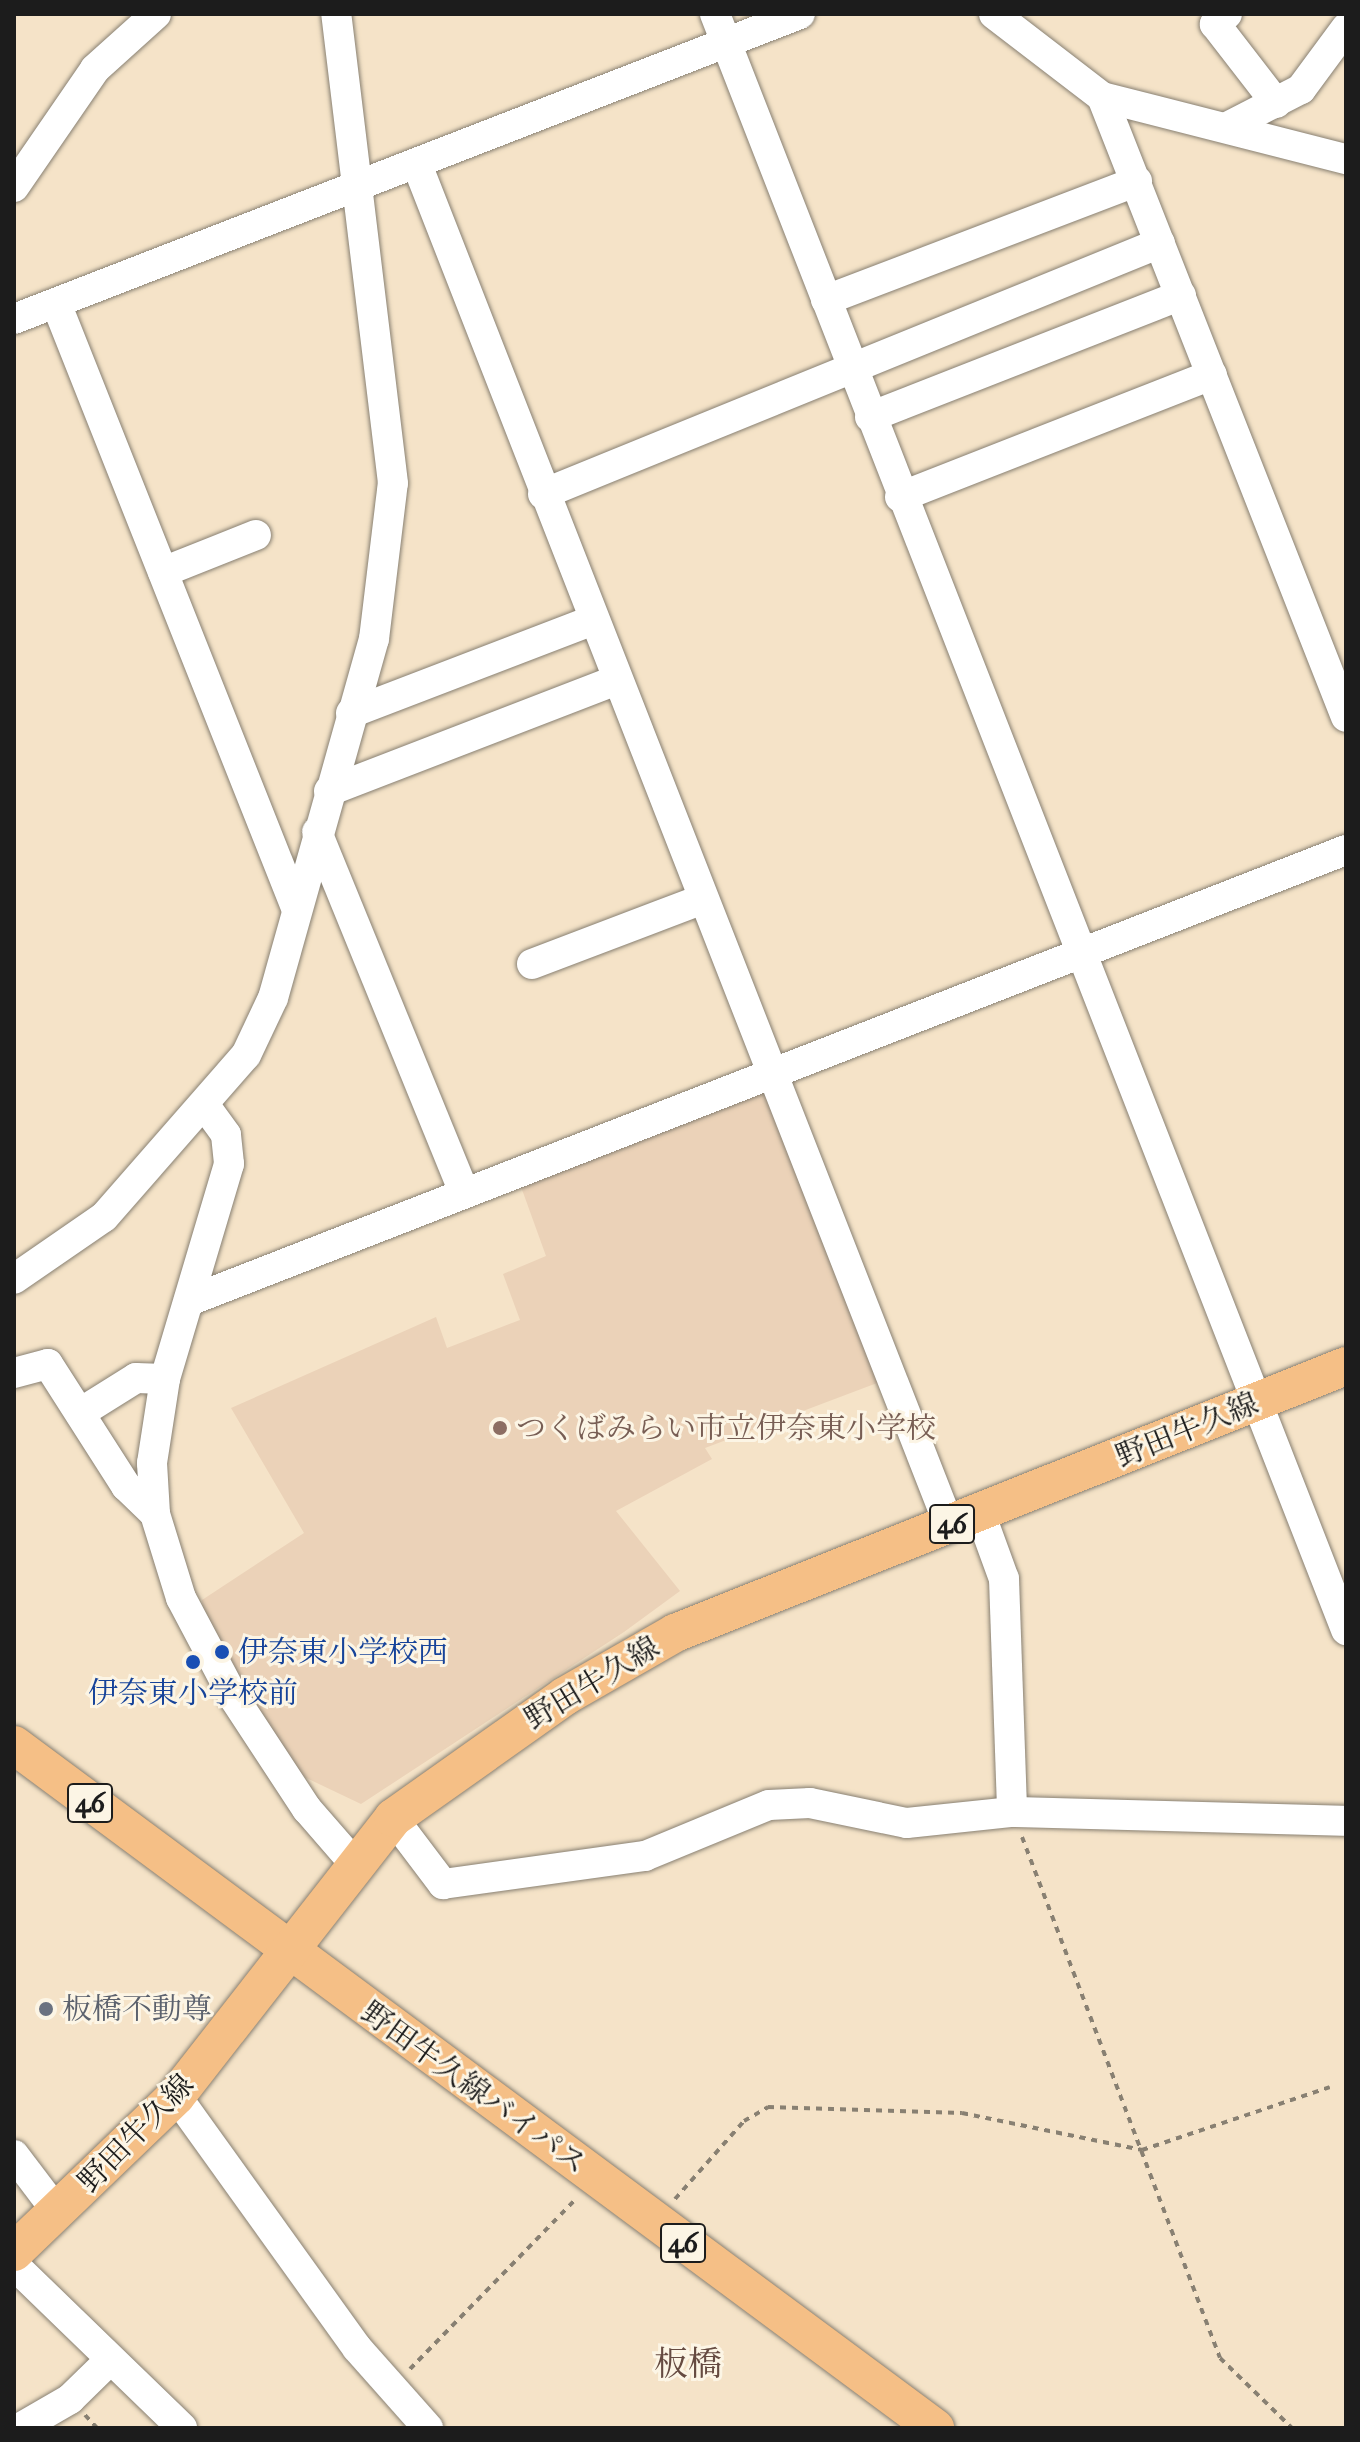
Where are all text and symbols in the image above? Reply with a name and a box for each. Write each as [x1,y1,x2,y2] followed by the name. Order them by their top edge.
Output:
[1111,1385,1263,1475] street label: 野田牛久線
[516,1410,936,1446] place label: つくばみらい市立伊奈東小学校
[491,1419,509,1437] marker: つくばみらい市立伊奈東小学校
[928,1500,976,1548] road number: 46
[518,1629,666,1737] street label: 野田牛久線
[238,1634,448,1670] place label: 伊奈東小学校西
[213,1643,231,1661] marker: 伊奈東小学校西
[184,1653,202,1671] marker: 伊奈東小学校前
[88,1675,298,1711] place label: 伊奈東小学校前
[66,1779,114,1827] road number: 46
[62,1991,212,2027] place label: 板橋不動尊
[354,1994,594,2182] street label: 野田牛久線バイパス
[37,2000,55,2018] marker: 板橋不動尊
[71,2067,201,2199] street label: 野田牛久線
[659,2219,707,2267] road number: 46
[654,2344,722,2384] district label: 板橋

